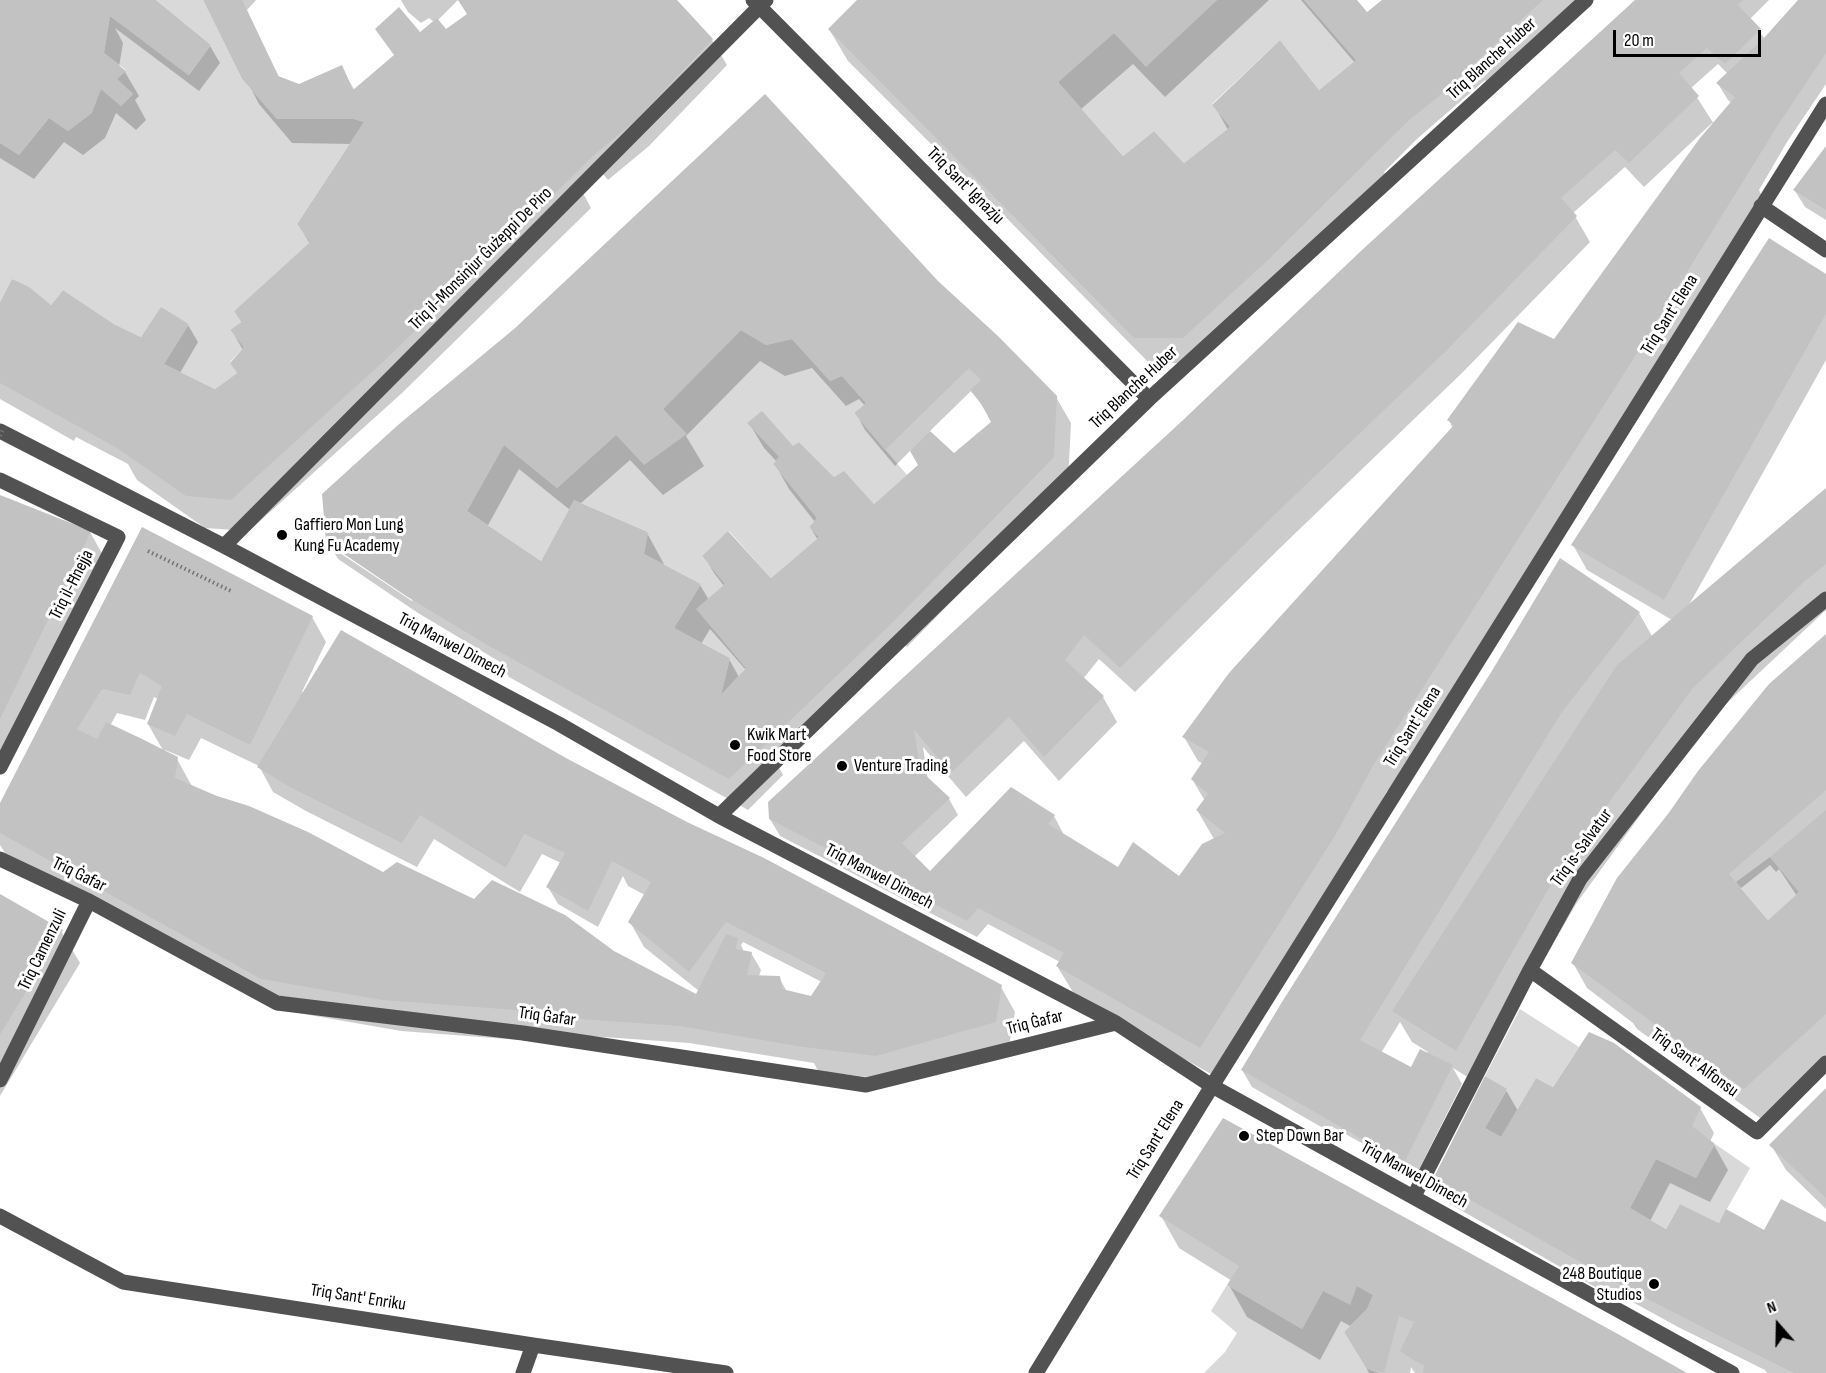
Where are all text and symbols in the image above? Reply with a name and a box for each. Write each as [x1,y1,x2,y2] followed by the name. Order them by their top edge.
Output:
[1443,13,1541,105] street label: Triq Blanche Huber
[1616,18,1764,56] scale bar
[1624,30,1654,51] text: 20 m
[922,143,1008,229] street label: Triq Sant' Ignazju
[405,183,557,335] street label: Triq il-Monsinjur Ġużeppi De Piro
[1637,271,1703,359] street label: Triq Sant' Elena
[1086,342,1182,434] street label: Triq Blanche Huber
[294,514,404,556] place label: Gaffiero Mon Lung Kung Fu Academy
[275,528,289,542] marker: Gaffiero Mon Lung Kung Fu Academy
[45,546,99,624] street label: Triq il-Ħnejja
[394,608,510,684] street label: Triq Manwel Dimech
[1380,683,1446,771] street label: Triq Sant' Elena
[747,724,812,766] place label: Kwik Mart Food Store
[728,738,742,752] marker: Kwik Mart Food Store
[854,755,948,777] place label: Venture Trading
[835,759,849,773] marker: Venture Trading
[1547,805,1617,891] street label: Triq is-Salvatur
[821,839,937,915] street label: Triq Manwel Dimech
[48,853,110,897] street label: Triq Ġafar
[14,906,72,994] street label: Triq Camenzuli
[517,1002,577,1032] street label: Triq Ġafar
[1004,1006,1066,1040] street label: Triq Ġafar
[1646,1024,1742,1102] street label: Triq Sant' Alfonsu
[1123,1096,1189,1184] street label: Triq Sant' Elena
[1256,1125,1344,1147] place label: Step Down Bar
[1237,1129,1251,1143] marker: Step Down Bar
[1356,1137,1472,1213] street label: Triq Manwel Dimech
[1562,1263,1642,1306] place label: 248 Boutique Studios
[1647,1277,1661,1291] marker: 248 Boutique Studios
[309,1280,407,1316] street label: Triq Sant' Enriku
[1748,1295,1808,1355] north arrow
[1764,1297,1779,1318] text: N

